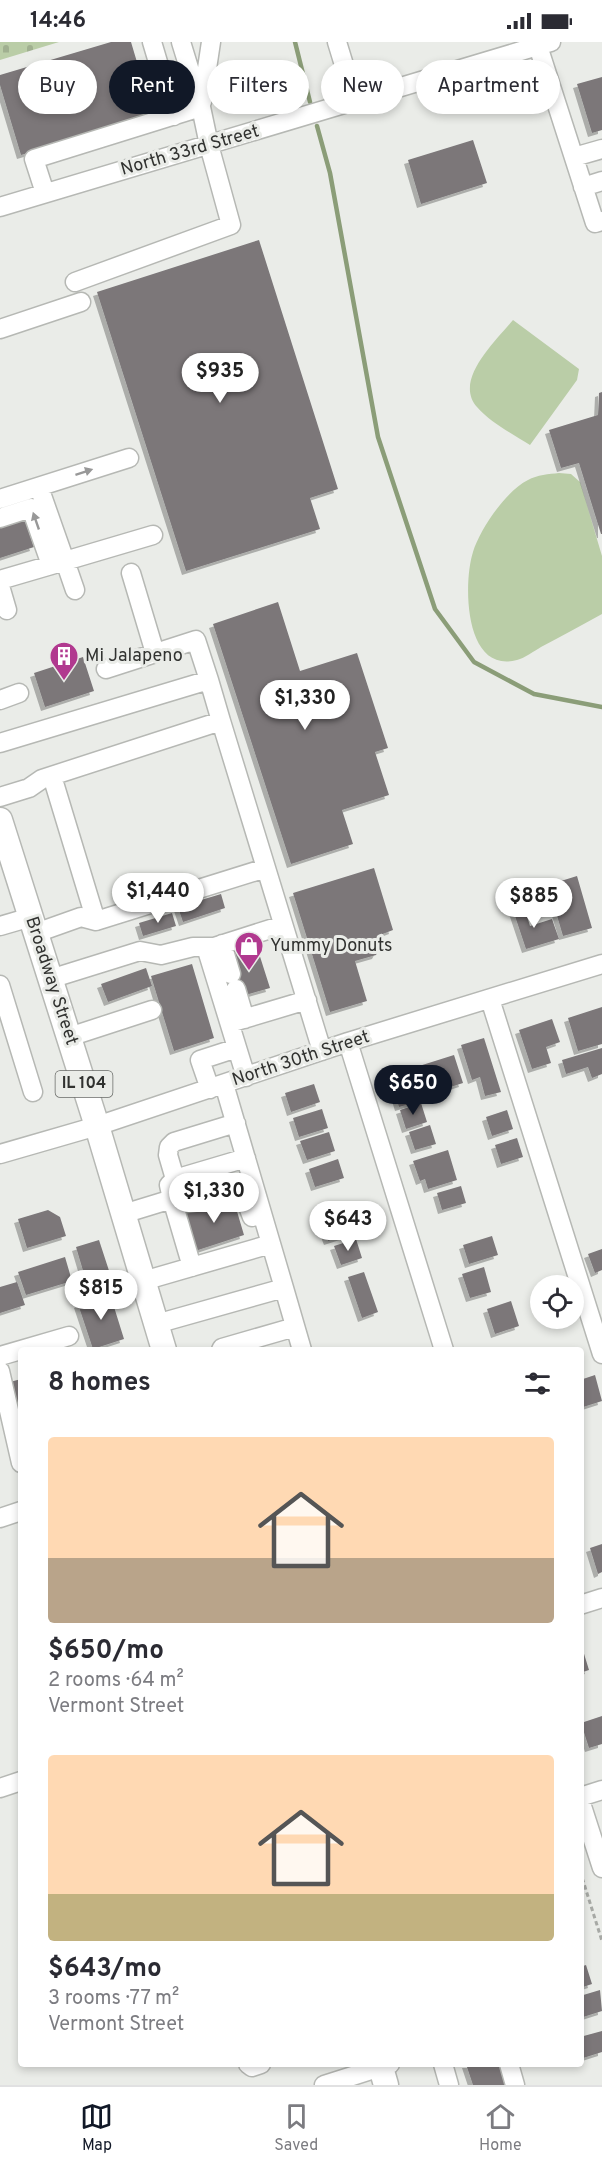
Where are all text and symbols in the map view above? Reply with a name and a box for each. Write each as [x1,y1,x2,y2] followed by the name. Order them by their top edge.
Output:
[30,8,86,35] text: 14:46
[18,60,97,114] chip: Buy
[109,60,195,114] chip: Rent
[207,60,309,114] chip: Filters
[321,60,404,114] chip: New
[416,60,560,114] chip: Apartment
[118,120,262,182] street label: North 33rd Street
[184,353,256,404] pin: $935
[196,359,244,385] text: $935
[75,467,93,477] one-way arrow
[30,512,40,530] one-way arrow
[48,640,80,682] building icon: Mi Jalapeno
[85,645,183,668] place label: Mi Jalapeno
[256,680,354,731] pin: $1,330
[274,686,336,712] text: $1,330
[109,873,207,924] pin: $1,440
[498,878,570,929] pin: $885
[126,879,190,905] text: $1,440
[509,884,559,910] text: $885
[19,914,83,1048] street label: Broadway Street
[233,930,265,972] shop icon: Yummy Donuts
[270,935,392,958] place label: Yummy Donuts
[229,1026,373,1092] street label: North 30th Street
[377,1065,449,1116] pin: $650
[56,1071,112,1097] road number: IL 104
[388,1071,438,1097] text: $650
[165,1173,263,1224] pin: $1,330
[183,1179,245,1205] text: $1,330
[312,1201,384,1252] pin: $643
[323,1207,373,1233] text: $643
[65,1270,137,1321] pin: $815
[530,1275,584,1329] map controls
[530,1275,584,1329] button: locate
[79,1276,123,1302] text: $815
[48,1367,151,1400] text: 8 homes
[521,1367,554,1400] icon: filters
[247,1476,355,1584] icon: home
[48,1635,164,1668] text: $650/mo
[48,1668,184,1694] text: 2 rooms · 64 m²
[48,1694,184,1720] text: Vermont Street
[247,1794,355,1902] icon: home
[48,1953,162,1986] text: $643/mo
[48,1986,179,2012] text: 3 rooms · 77 m²
[48,2012,184,2038] text: Vermont Street
[80,2100,113,2156] tab: Map
[274,2100,318,2156] tab: Saved
[479,2100,522,2156] tab: Home

